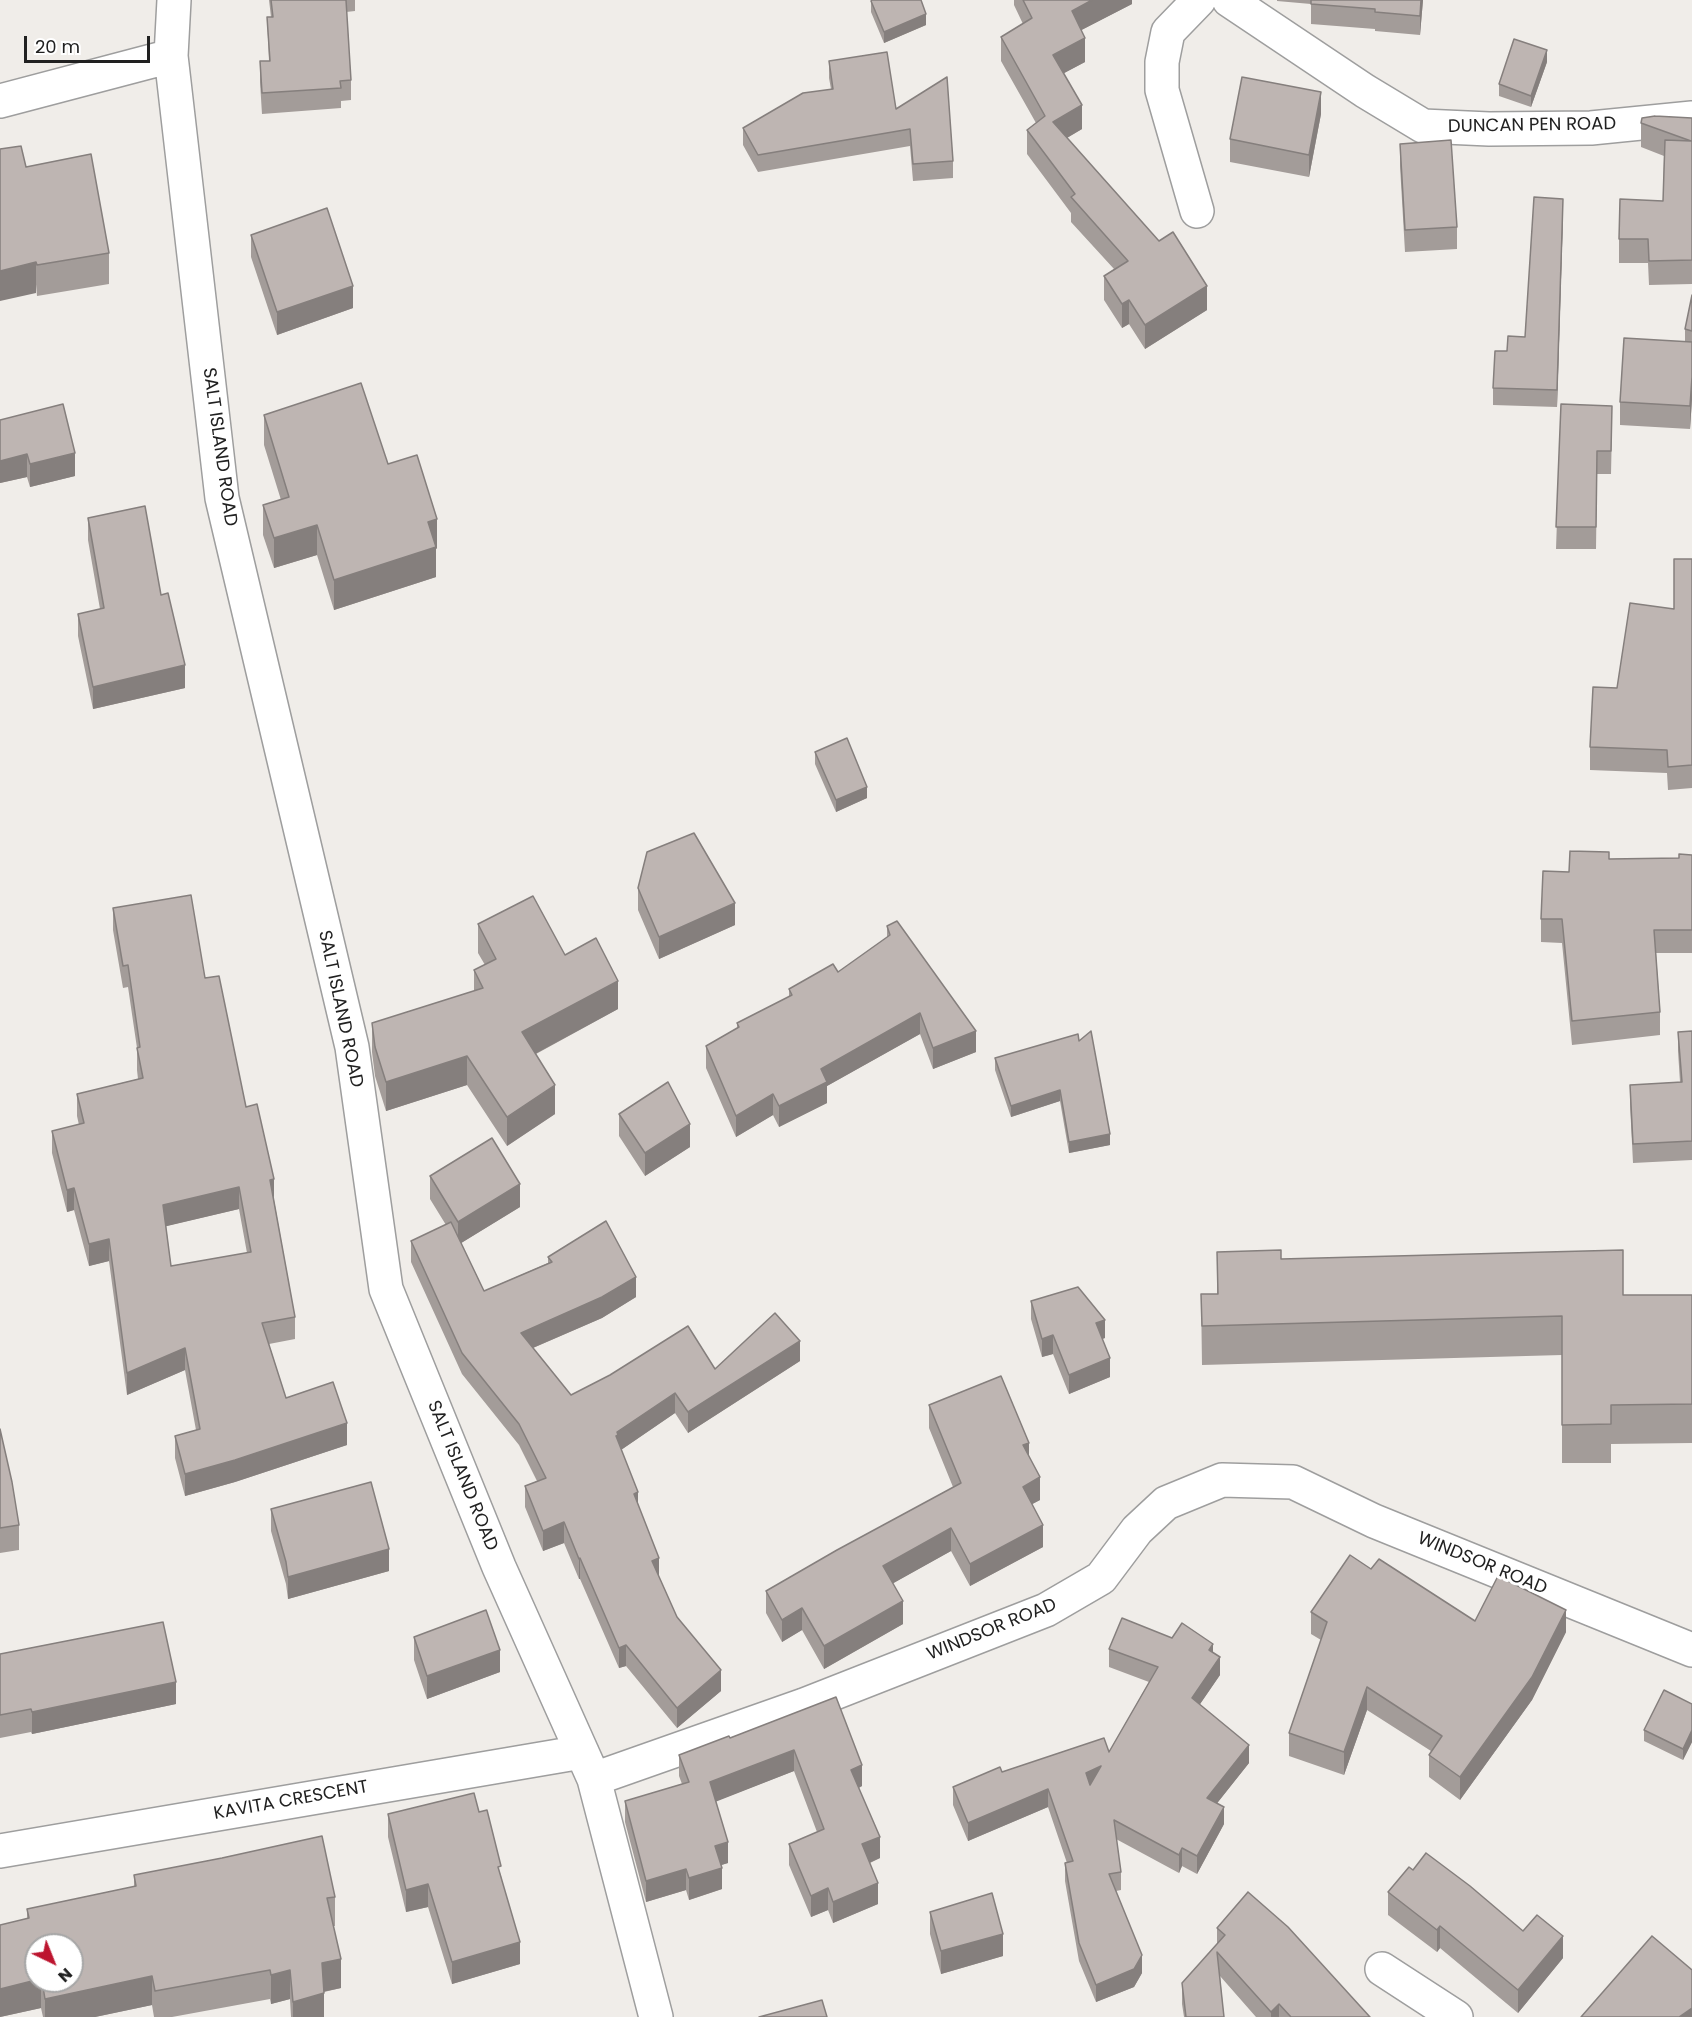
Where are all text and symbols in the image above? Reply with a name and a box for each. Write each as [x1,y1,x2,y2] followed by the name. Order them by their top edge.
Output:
[27,24,153,62] scale bar
[35,34,80,59] text: 20 m
[1448,114,1616,138] street label: DUNCAN PEN ROAD
[197,366,241,528] street label: SALT ISLAND ROAD
[313,928,367,1090] street label: SALT ISLAND ROAD
[422,1398,502,1554] street label: SALT ISLAND ROAD
[1414,1528,1550,1600] street label: WINDSOR ROAD
[924,1594,1060,1666] street label: WINDSOR ROAD
[212,1777,370,1825] street label: KAVITA CRESCENT
[24,1933,84,1993] north arrow
[53,1963,78,1988] text: N

